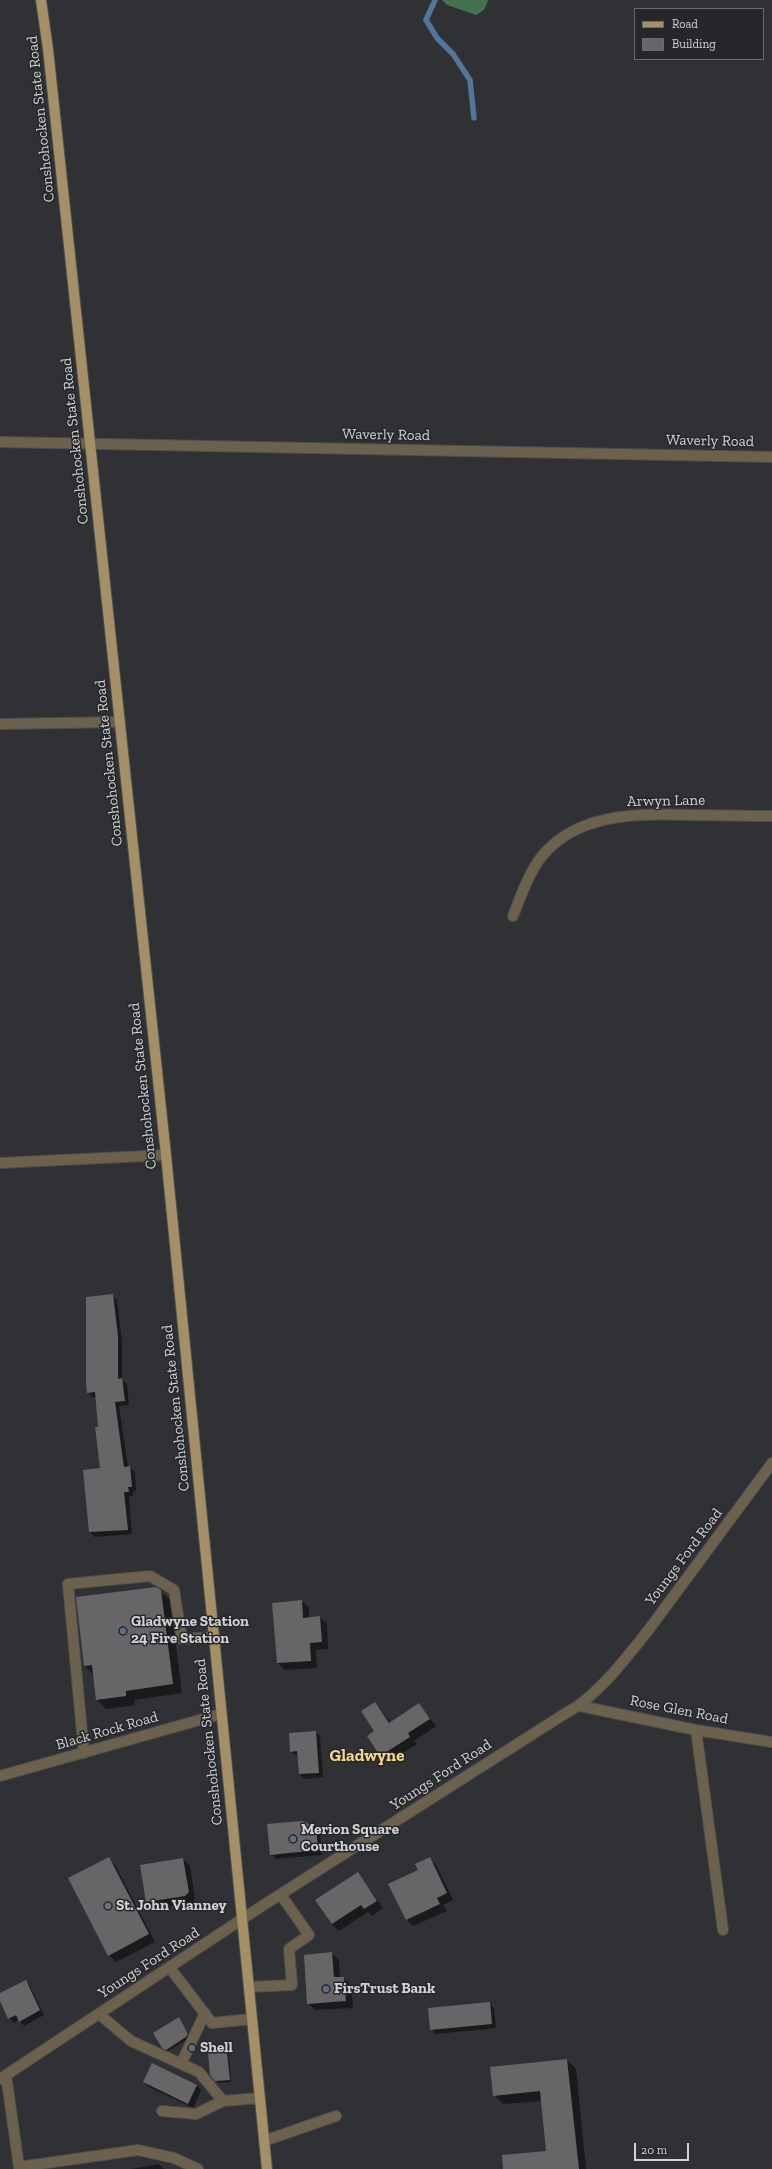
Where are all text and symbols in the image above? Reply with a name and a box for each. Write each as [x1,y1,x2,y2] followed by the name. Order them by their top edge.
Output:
[634,8,764,60] legend
[672,17,698,31] text: Road
[23,35,59,203] street label: Conshohocken State Road
[672,37,716,51] text: Building
[57,357,93,525] street label: Conshohocken State Road
[342,425,430,445] street label: Waverly Road
[666,431,754,451] street label: Waverly Road
[91,679,127,847] street label: Conshohocken State Road
[627,791,705,811] street label: Arwyn Lane
[125,1002,161,1170] street label: Conshohocken State Road
[158,1324,194,1492] street label: Conshohocken State Road
[642,1505,726,1609] street label: Youngs Ford Road
[131,1613,249,1648] place label: Gladwyne Station 24 Fire Station
[118,1626,128,1636] marker: Gladwyne Station 24 Fire Station
[191,1658,227,1826] street label: Conshohocken State Road
[628,1692,730,1728] street label: Rose Glen Road
[54,1708,160,1754] street label: Black Rock Road
[387,1736,495,1814] street label: Youngs Ford Road
[330,1746,404,1766] district label: Gladwyne
[301,1821,399,1856] place label: Merion Square Courthouse
[288,1834,298,1844] marker: Merion Square Courthouse
[116,1897,226,1915] place label: St. John Vianney
[103,1901,113,1911] marker: St. John Vianney
[95,1924,203,2002] street label: Youngs Ford Road
[334,1980,435,1998] place label: FirsTrust Bank
[321,1984,331,1994] marker: FirsTrust Bank
[200,2039,233,2057] place label: Shell
[187,2043,197,2053] marker: Shell
[636,2135,691,2161] scale bar
[641,2143,667,2157] text: 20 m

